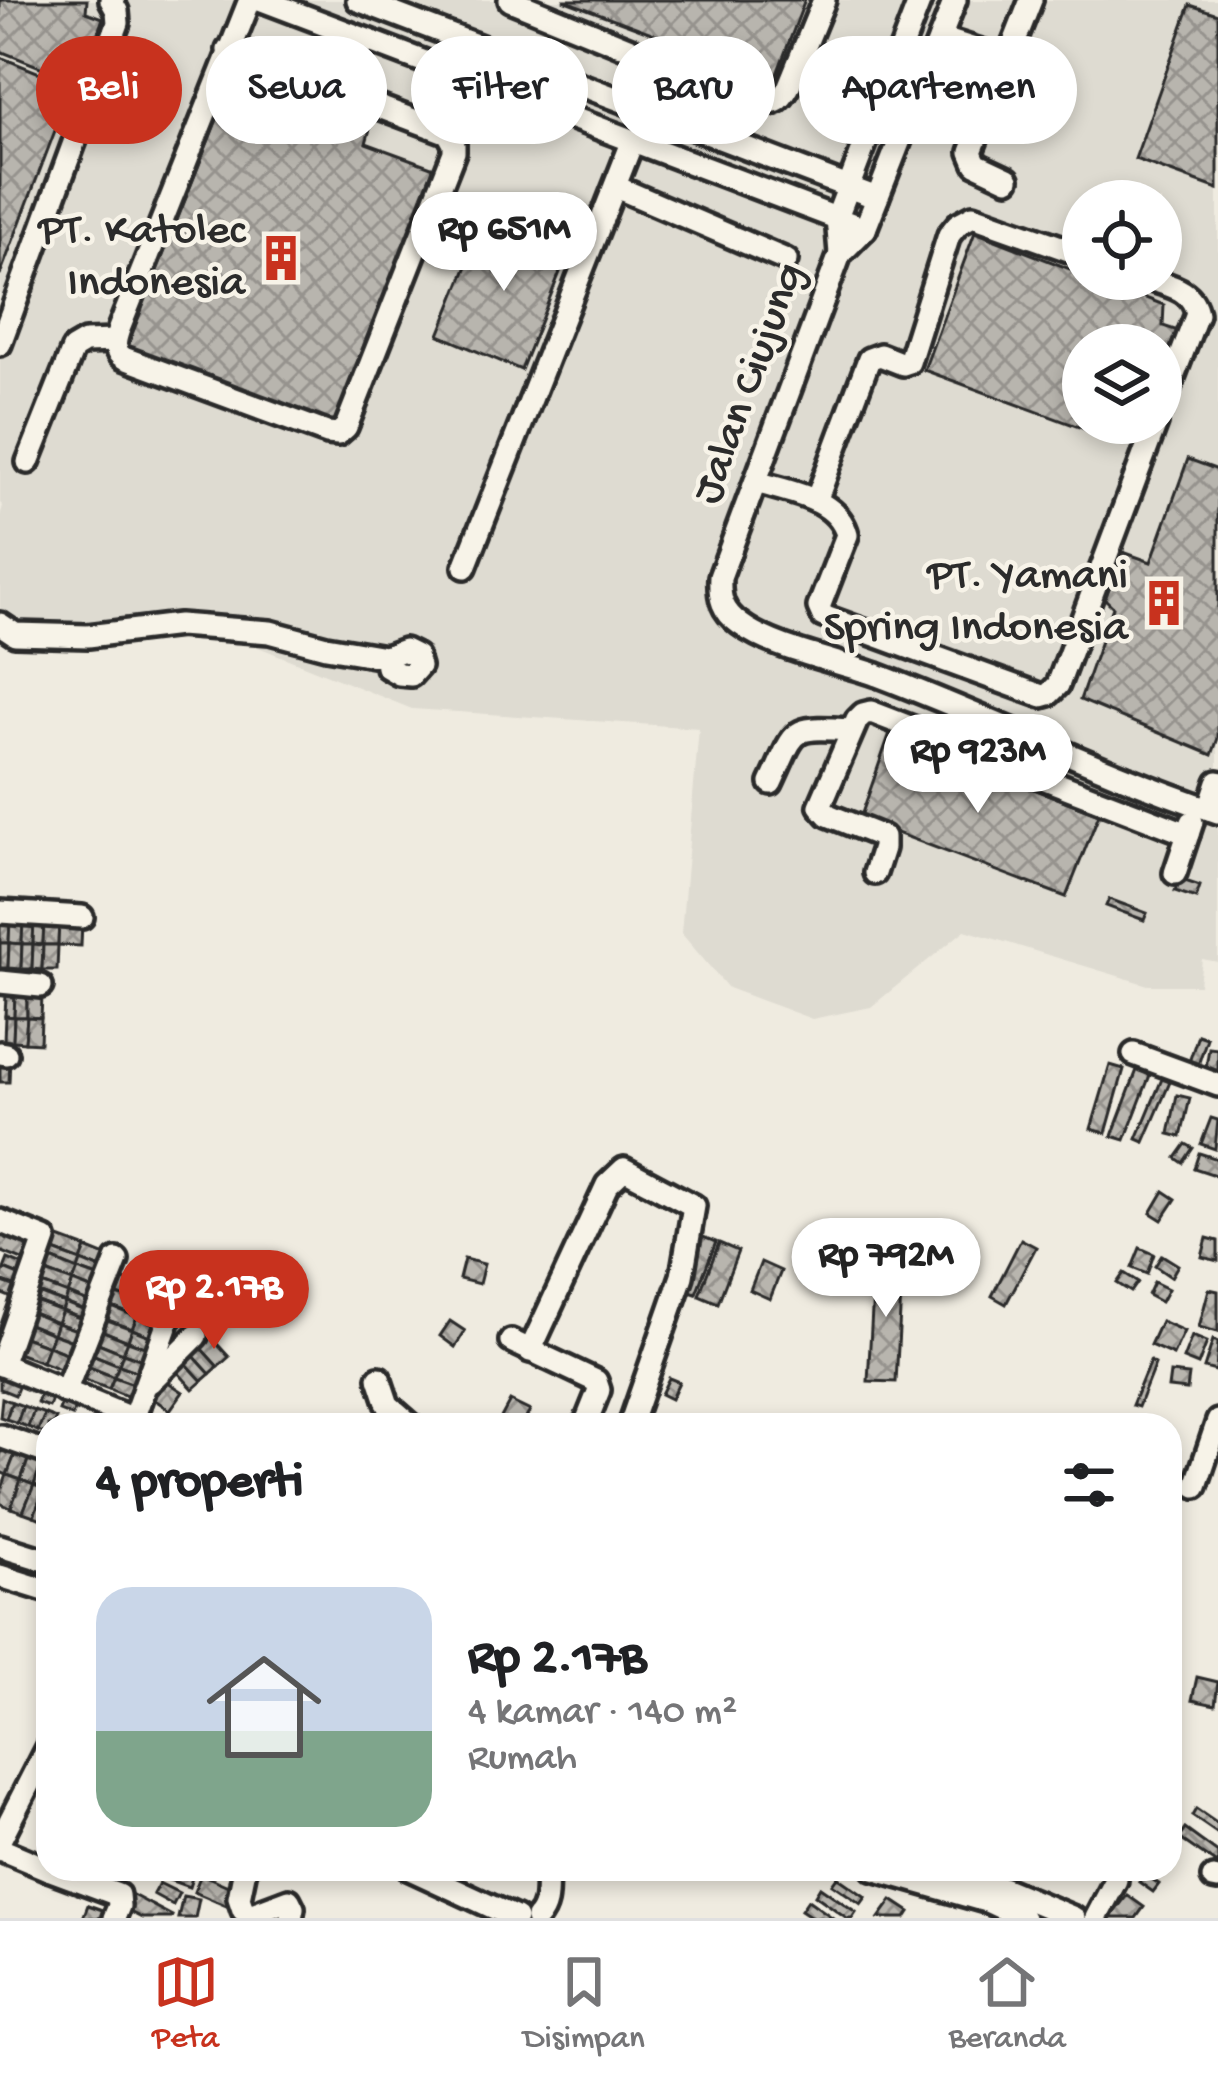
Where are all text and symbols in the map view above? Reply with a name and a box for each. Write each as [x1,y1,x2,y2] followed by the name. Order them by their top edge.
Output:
[36,36,182,144] chip: Beli
[206,36,387,144] chip: Sewa
[411,36,588,144] chip: Filter
[612,36,775,144] chip: Baru
[799,36,1077,144] chip: Apartemen
[1062,180,1182,444] map controls
[1062,180,1182,300] button: locate
[393,192,615,294] pin: Rp 651M
[36,206,247,311] place label: PT. Katolec Indonesia
[438,208,570,254] text: Rp 651M
[256,233,306,283] building icon: PT. Katolec Indonesia
[683,256,819,512] street label: Jalan Ciujung
[1062,324,1182,444] button: layers
[824,551,1130,656] place label: PT. Yamani Spring Indonesia
[1139,578,1189,628] building icon: PT. Yamani Spring Indonesia
[867,714,1089,816] pin: Rp 923M
[911,730,1045,776] text: Rp 923M
[775,1218,997,1320] pin: Rp 792M
[819,1234,953,1280] text: Rp 792M
[90,1250,338,1352] pin: Rp 2.17B
[146,1266,282,1312] text: Rp 2.17B
[1056,1452,1122,1518] icon: filters
[96,1455,303,1515] text: 4 properti
[468,1631,646,1691] text: Rp 2.17B
[192,1635,336,1779] icon: home
[468,1691,737,1737] text: 4 kamar · 140 m²
[468,1737,577,1783] text: Rumah
[152,1949,219,2059] tab: Peta
[523,1949,645,2059] tab: Disimpan
[949,1949,1066,2059] tab: Beranda

